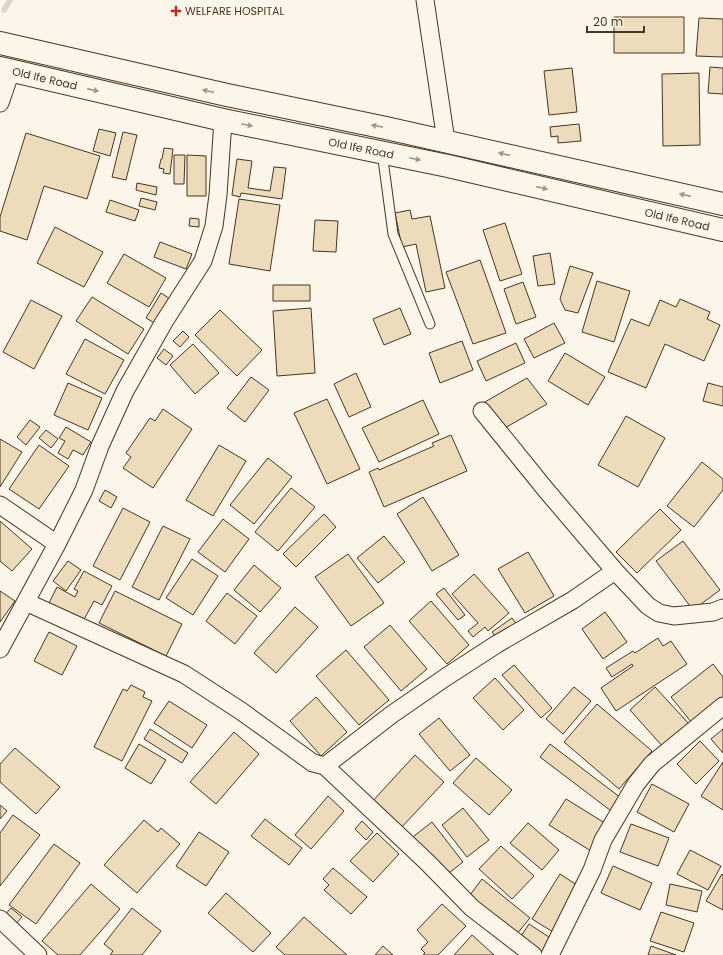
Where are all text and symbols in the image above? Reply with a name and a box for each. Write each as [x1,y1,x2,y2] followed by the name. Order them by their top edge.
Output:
[185,3,285,19] place label: WELFARE HOSPITAL
[170,5,182,17] marker: WELFARE HOSPITAL
[587,8,644,34] scale bar
[593,13,623,30] text: 20 m
[11,63,79,94] street label: Old Ife Road
[86,87,99,93] one-way arrow
[202,88,214,94] one-way arrow
[240,122,253,128] one-way arrow
[371,123,383,129] one-way arrow
[327,134,395,163] street label: Old Ife Road
[497,151,510,157] one-way arrow
[409,157,421,163] one-way arrow
[536,185,548,191] one-way arrow
[679,192,691,198] one-way arrow
[643,204,711,235] street label: Old Ife Road

